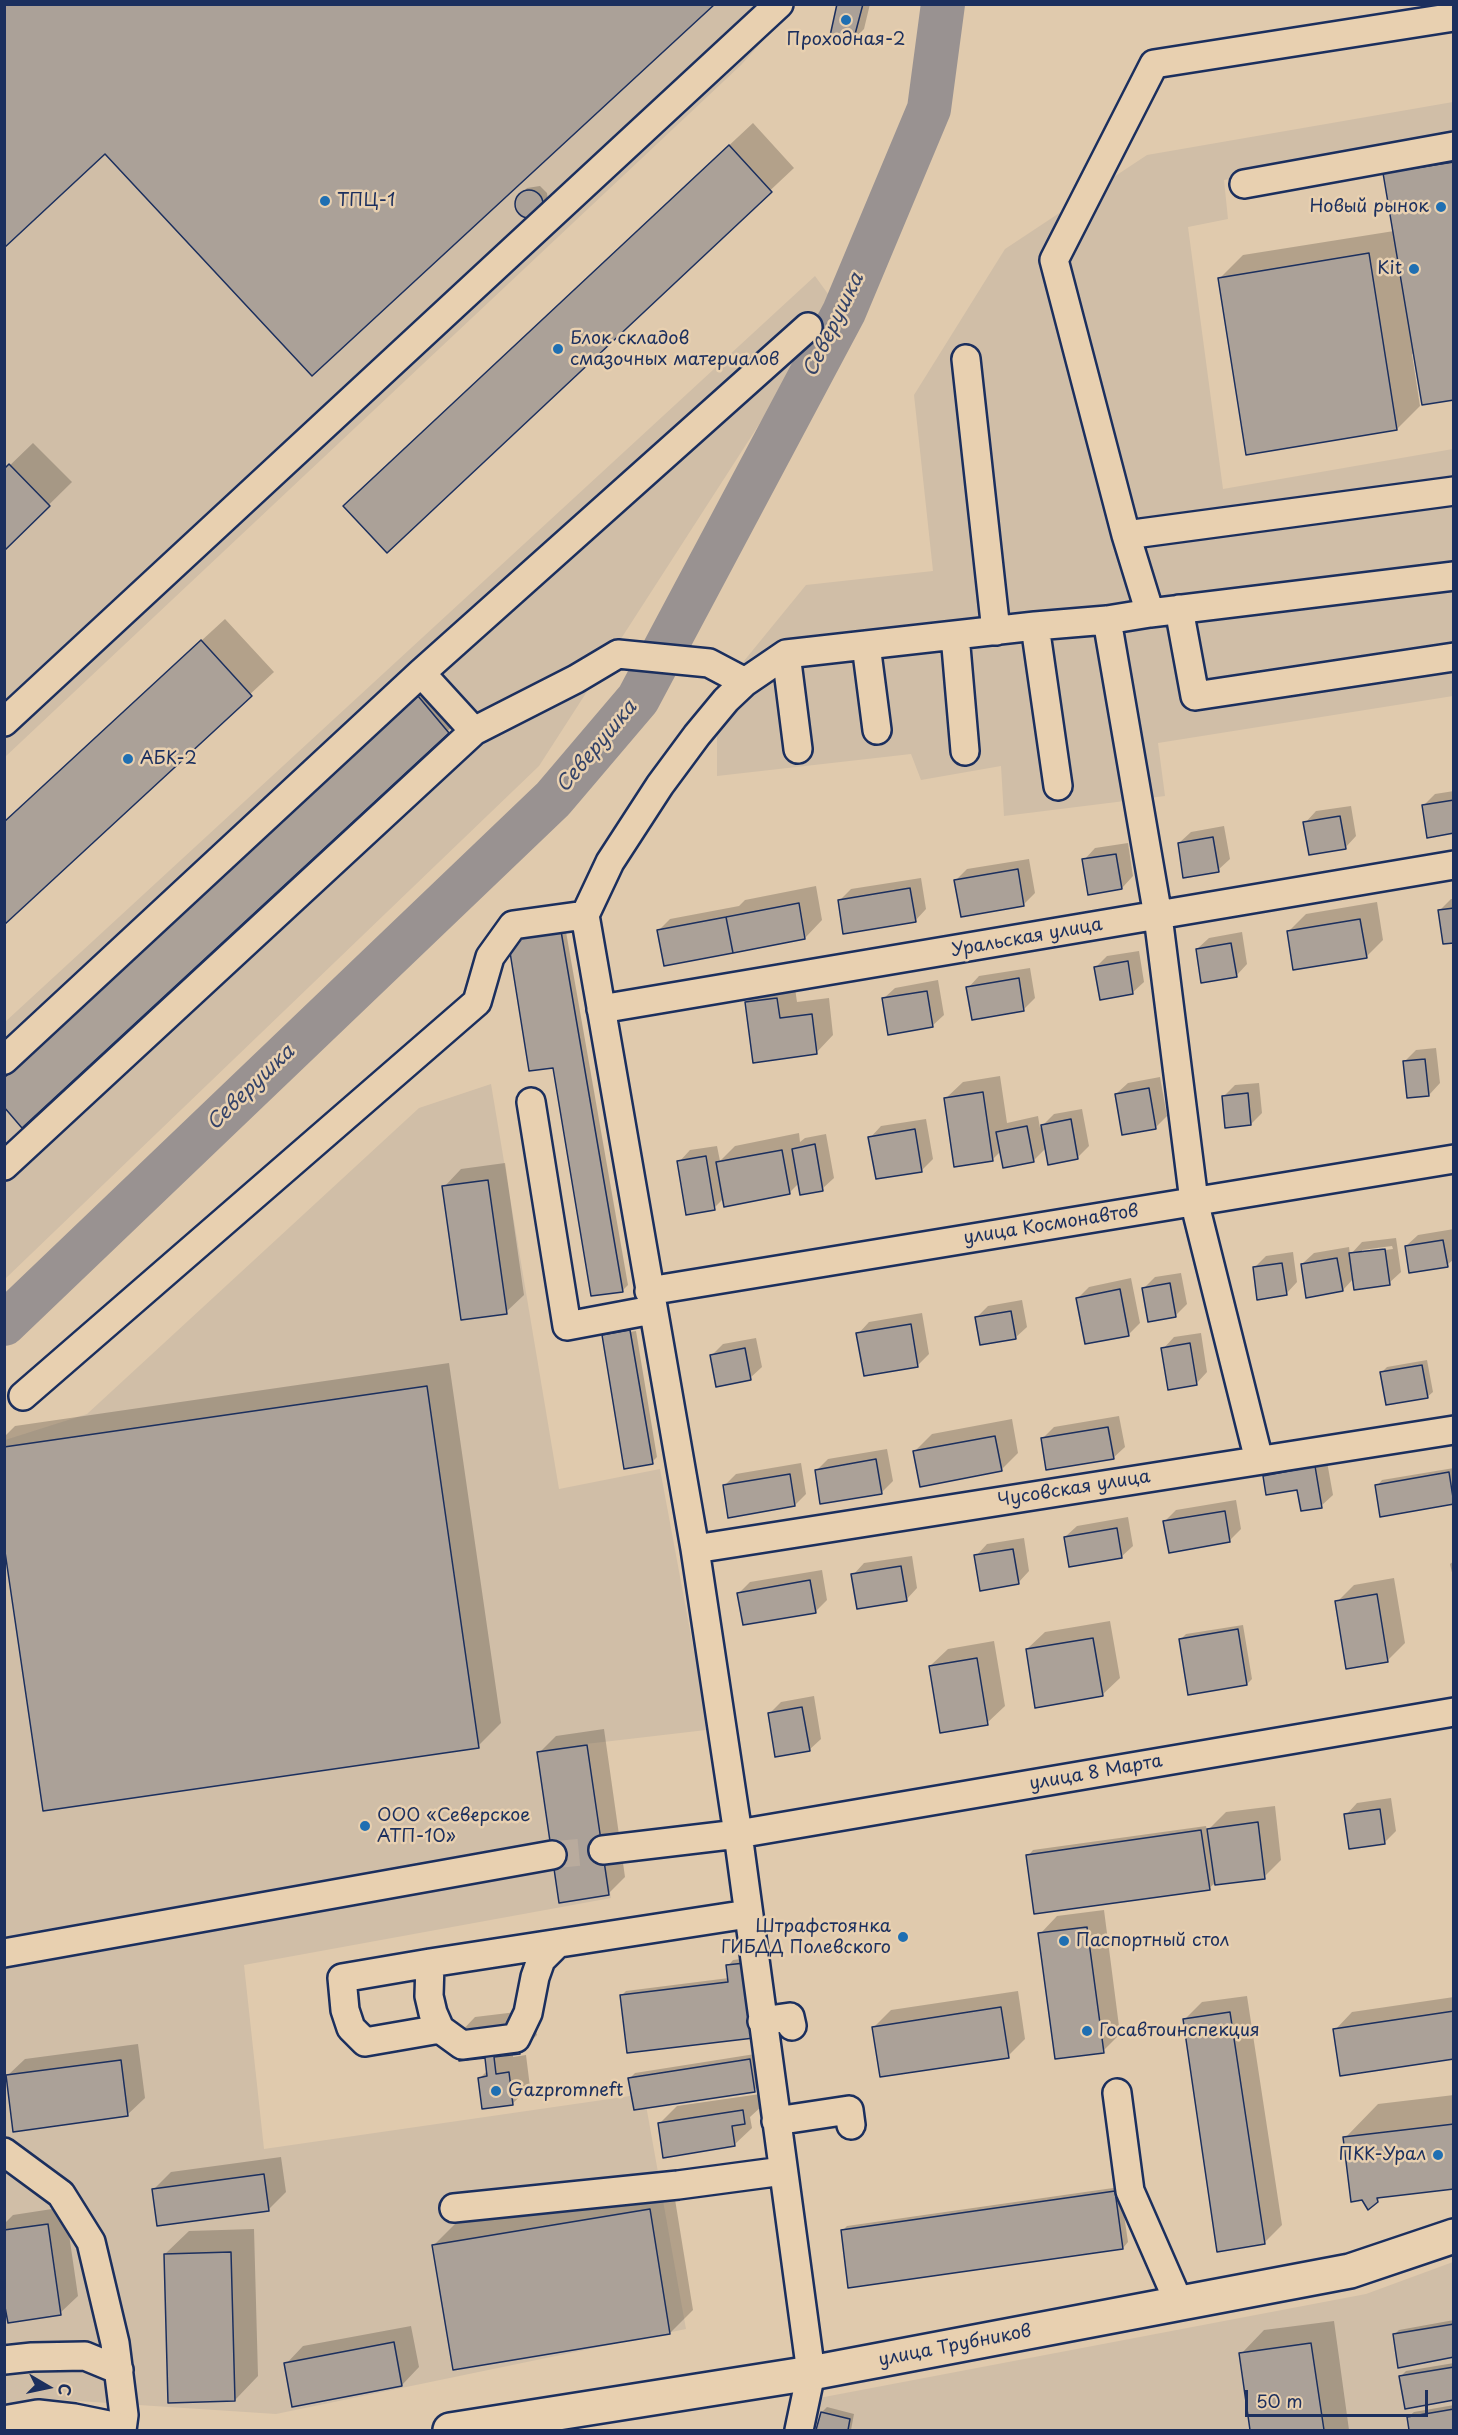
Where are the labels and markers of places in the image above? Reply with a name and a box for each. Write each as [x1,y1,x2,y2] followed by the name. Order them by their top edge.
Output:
[839,13,853,27] marker: Проходная-2
[786,29,906,51] place label: Проходная-2
[337,190,395,212] place label: ТПЦ-1
[318,194,332,208] marker: ТПЦ-1
[1309,196,1429,218] place label: Новый рынок
[1434,200,1448,214] marker: Новый рынок
[1377,258,1402,280] place label: Kit
[1407,262,1421,276] marker: Kit
[570,328,779,370] place label: Блок складов смазочных материалов
[551,342,565,356] marker: Блок складов смазочных материалов
[140,748,197,770] place label: АБК-2
[121,752,135,766] marker: АБК-2
[377,1805,530,1848] place label: ООО «Северское АТП-10»
[358,1819,372,1833] marker: ООО «Северское АТП-10»
[721,1916,891,1958] place label: Штрафстоянка ГИБДД Полевского
[896,1930,910,1944] marker: Штрафстоянка ГИБДД Полевского
[1076,1930,1229,1952] place label: Паспортный стол
[1057,1934,1071,1948] marker: Паспортный стол
[1099,2020,1260,2042] place label: Госавтоинспекция
[1080,2024,1094,2038] marker: Госавтоинспекция
[508,2080,623,2102] place label: Gazpromneft
[489,2084,503,2098] marker: Gazpromneft
[1338,2144,1426,2166] place label: ПКК-Урал
[1431,2148,1445,2162] marker: ПКК-Урал

